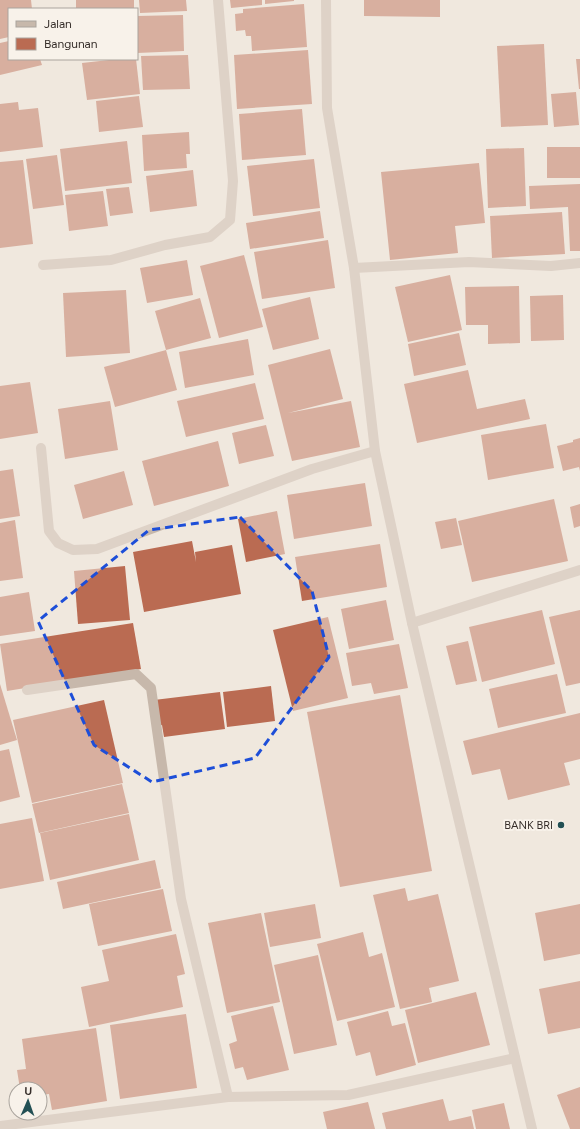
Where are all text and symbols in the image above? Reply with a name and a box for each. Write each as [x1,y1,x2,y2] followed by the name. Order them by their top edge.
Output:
[8,8,138,60] legend
[44,17,72,31] text: Jalan
[44,37,98,51] text: Bangunan
[504,819,553,832] place label: BANK BRI
[556,820,566,830] marker: BANK BRI
[8,1081,48,1121] north arrow
[24,1085,33,1098] text: U

